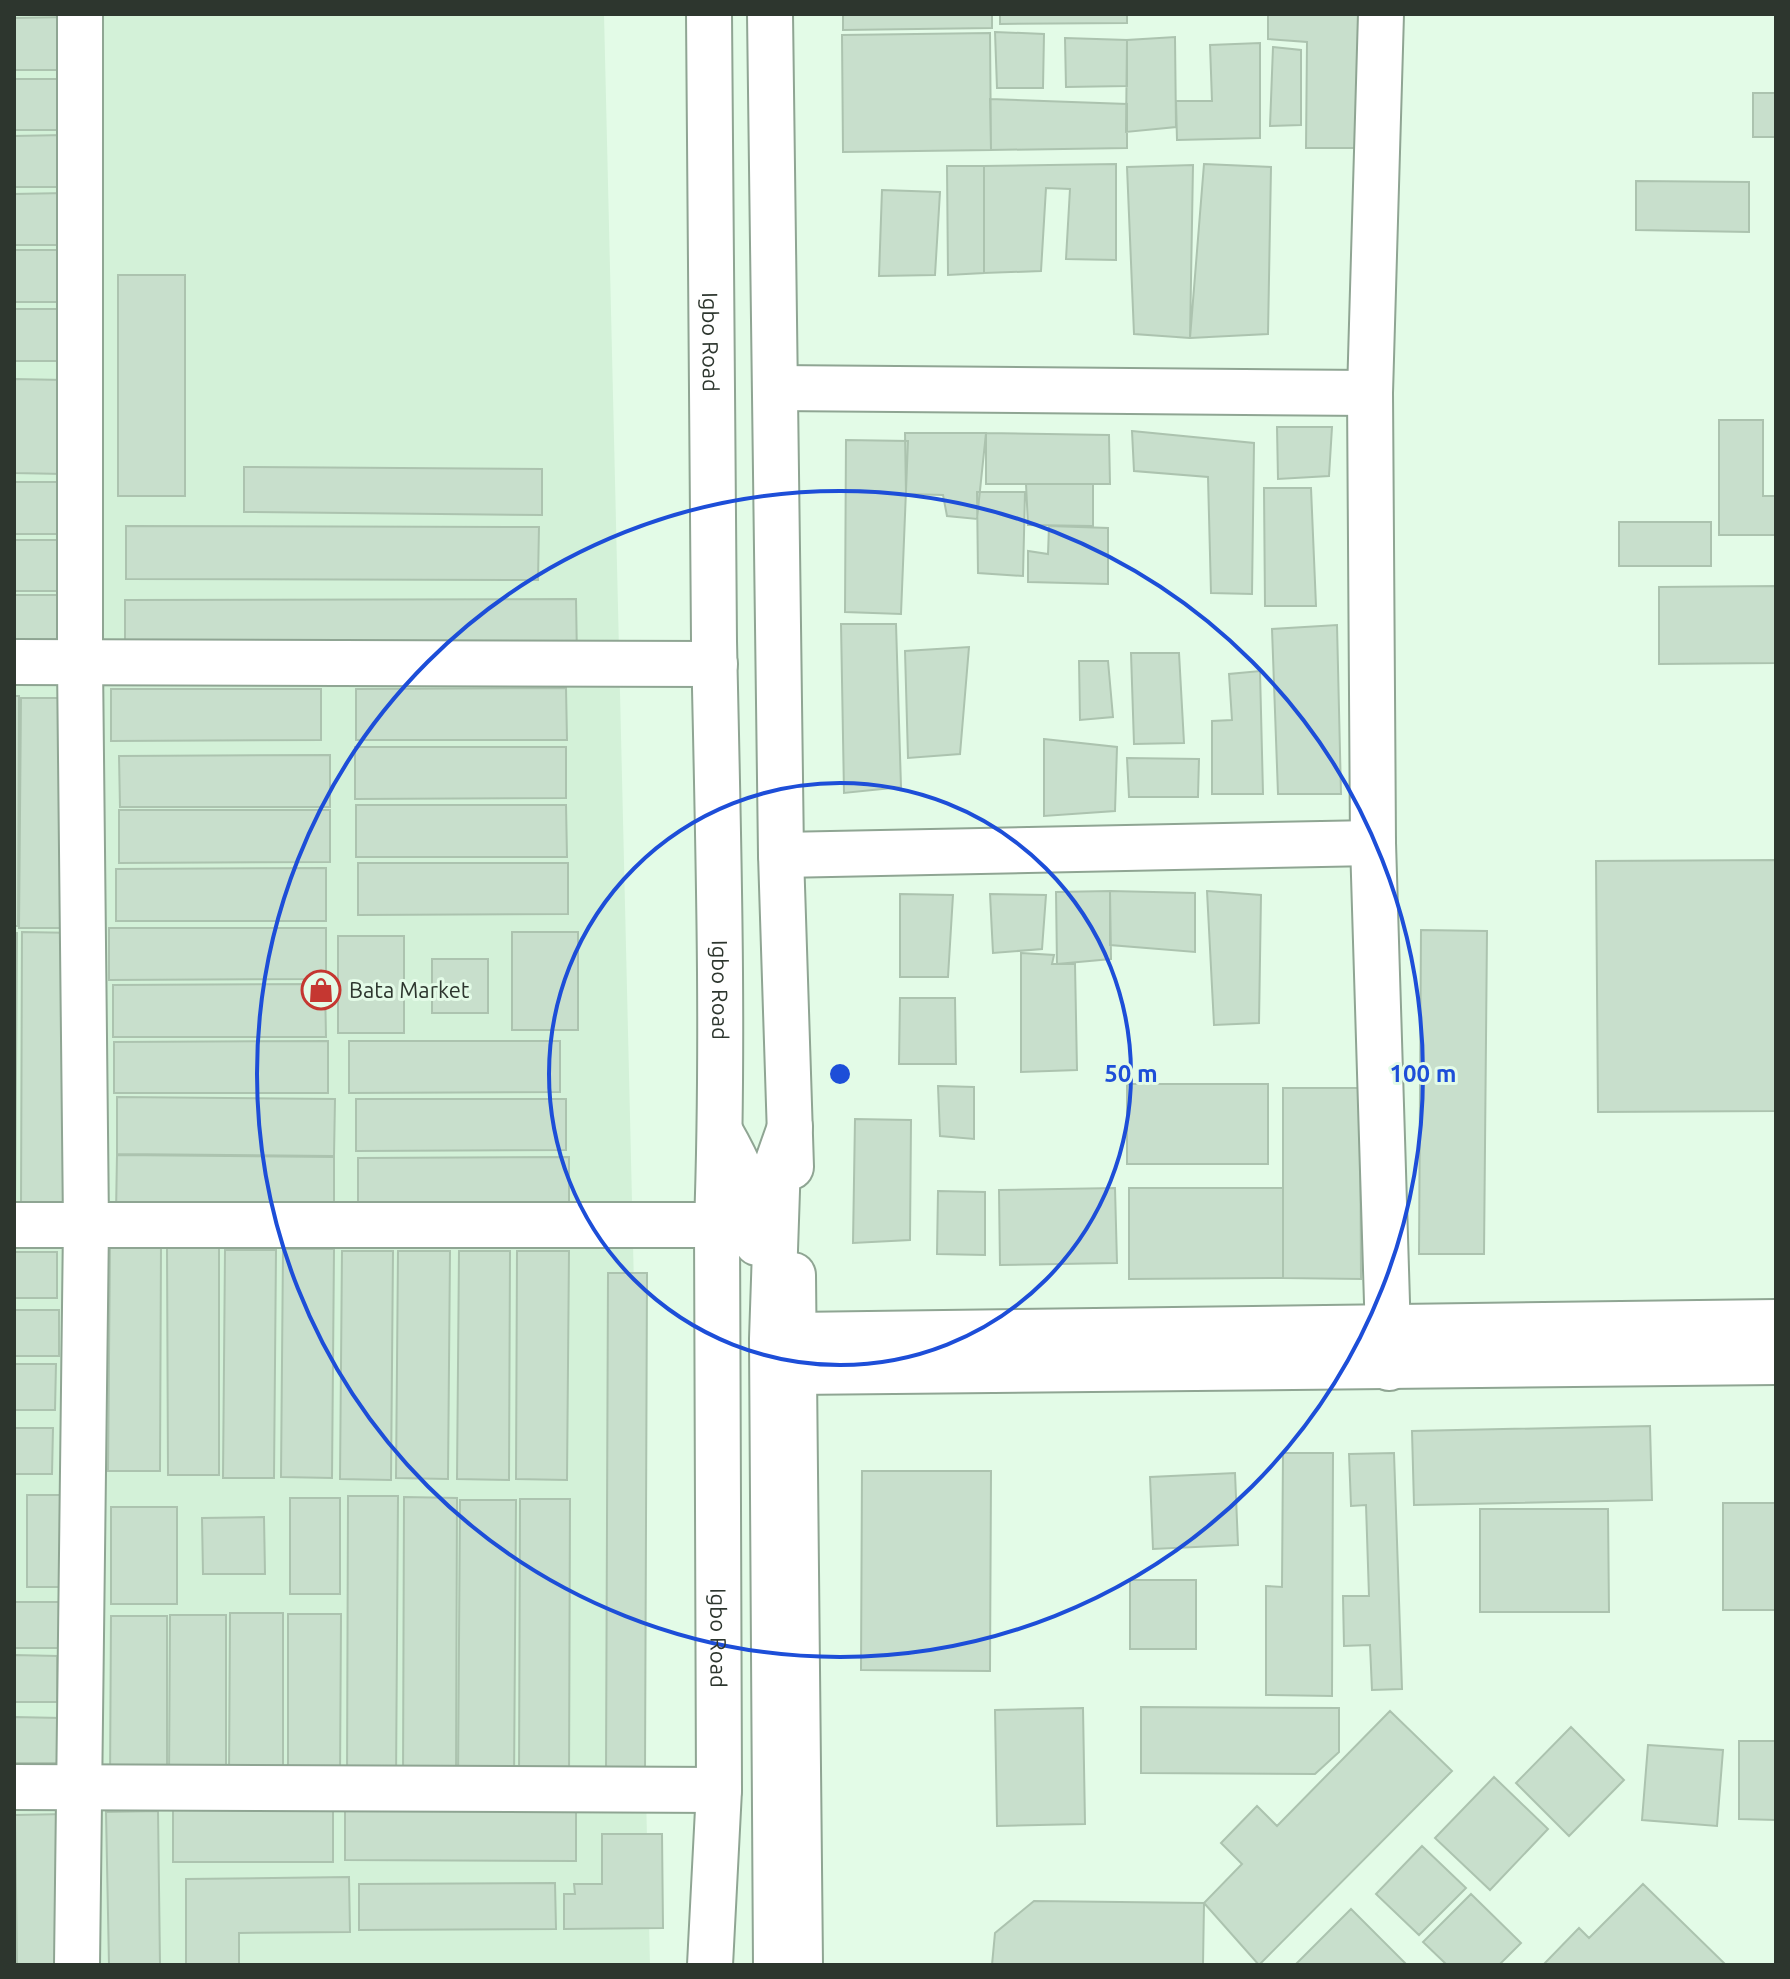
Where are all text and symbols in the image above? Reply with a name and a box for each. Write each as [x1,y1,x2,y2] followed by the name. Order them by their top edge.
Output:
[698,292,724,392] street label: Igbo Road
[708,940,733,1040] street label: Igbo Road
[300,969,342,1011] shop icon: Bata Market
[349,977,470,1002] place label: Bata Market
[826,1060,854,1088] centre of rings
[1104,1060,1158,1087] text: 50 m
[1390,1060,1456,1087] text: 100 m
[706,1588,732,1688] street label: Igbo Road

